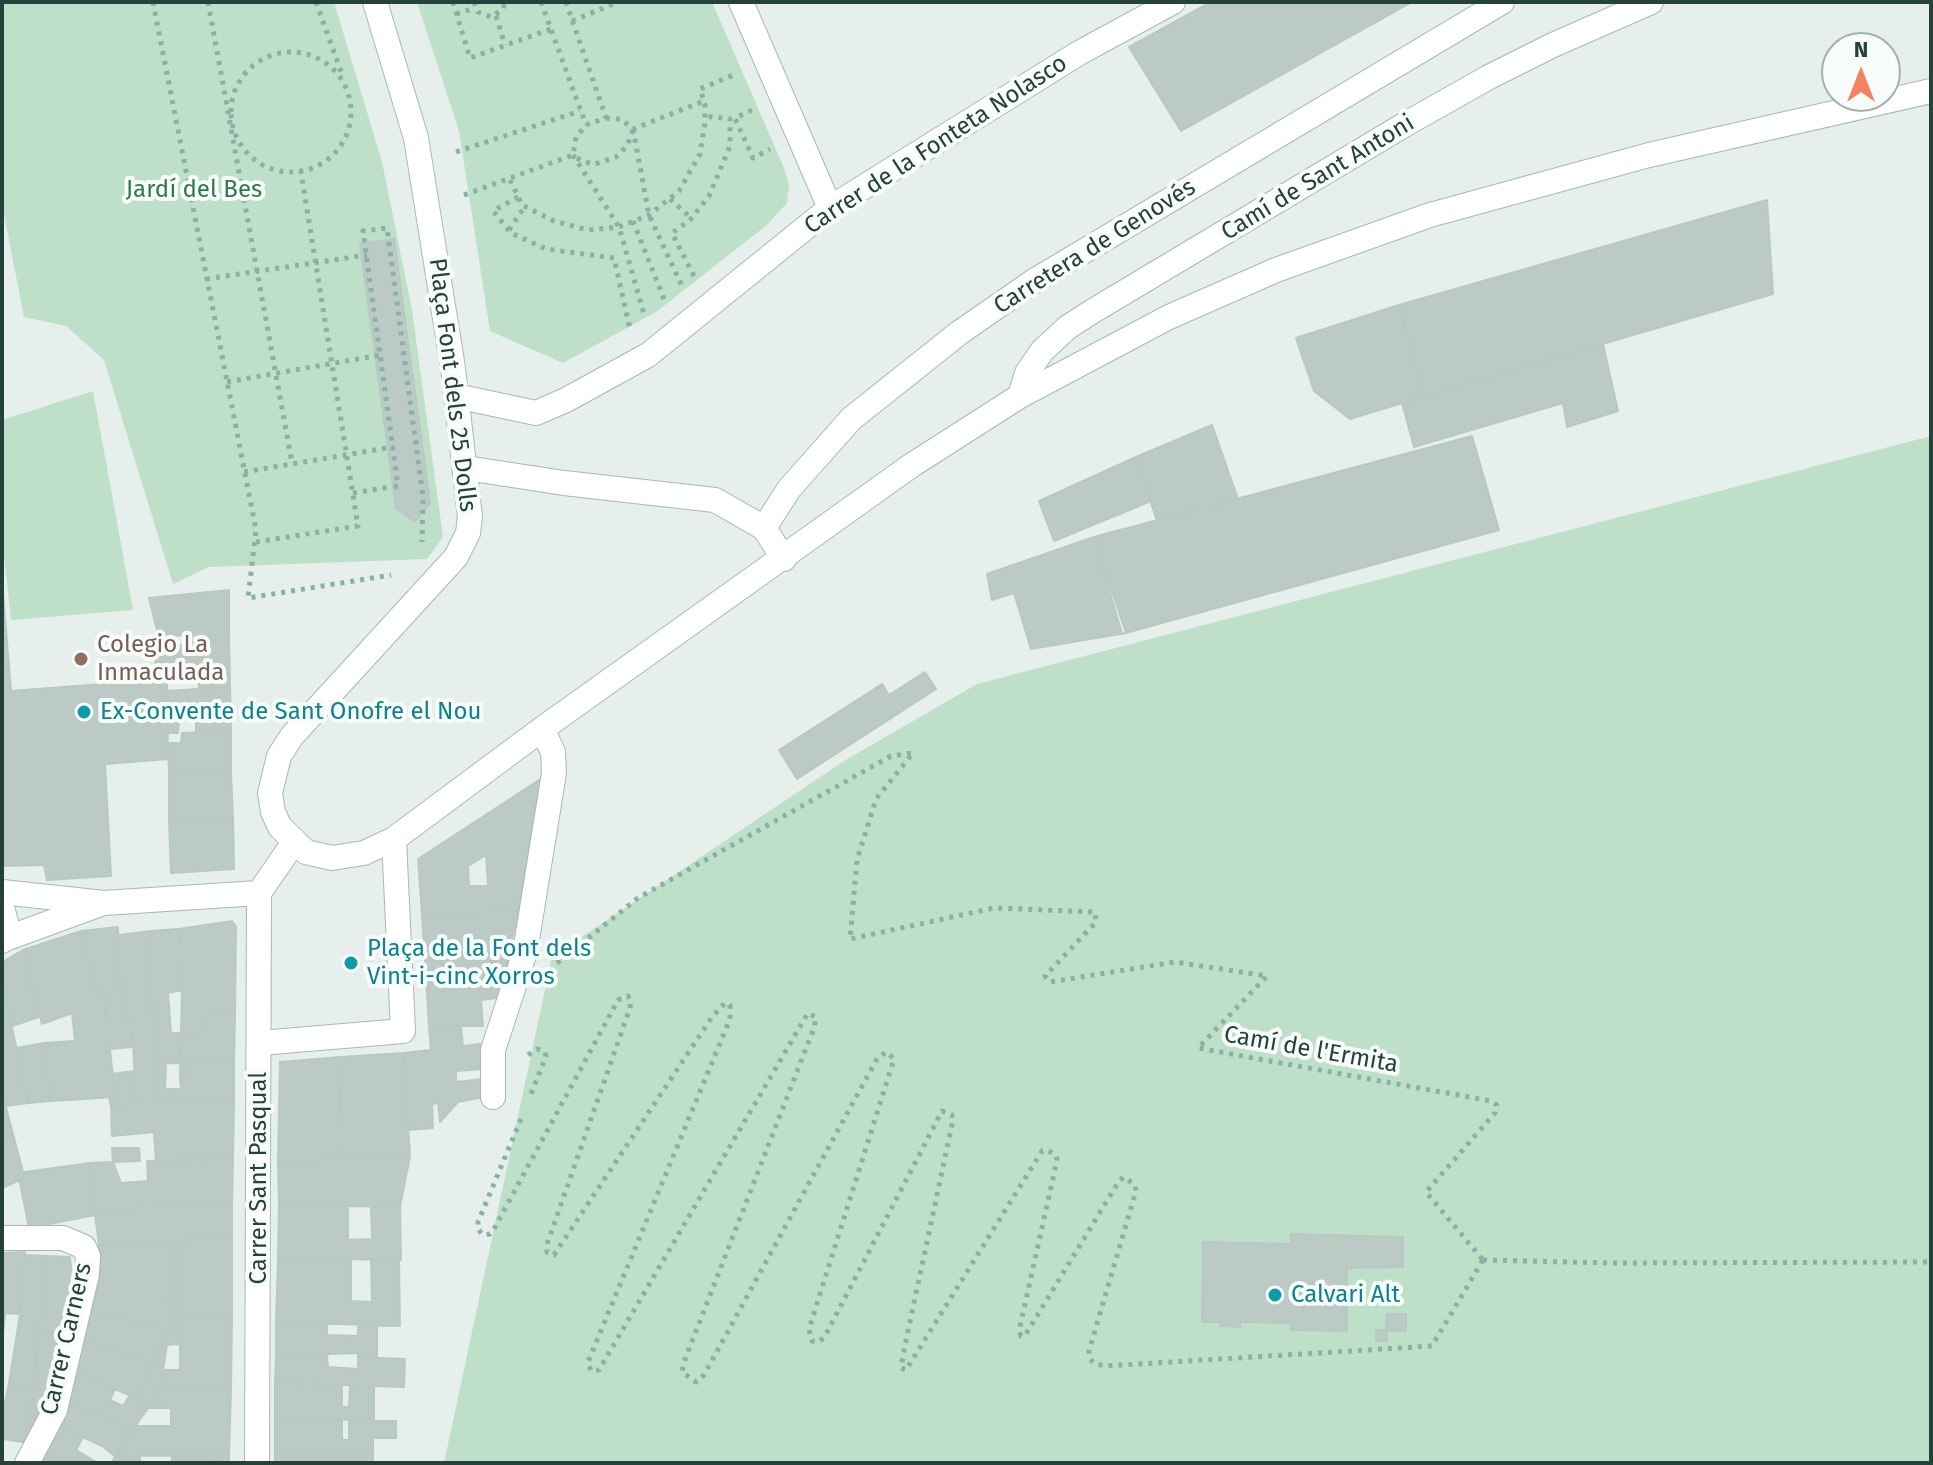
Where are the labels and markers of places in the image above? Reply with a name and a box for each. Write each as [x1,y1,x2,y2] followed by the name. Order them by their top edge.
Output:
[97,631,224,687] place label: Colegio La Inmaculada
[72,650,90,668] marker: Colegio La Inmaculada
[100,698,481,726] place label: Ex-Convente de Sant Onofre el Nou
[75,703,93,721] marker: Ex-Convente de Sant Onofre el Nou
[367,935,591,991] place label: Plaça de la Font dels Vint-i-cinc Xorros
[342,954,360,972] marker: Plaça de la Font dels Vint-i-cinc Xorros
[1291,1281,1400,1309] place label: Calvari Alt
[1266,1286,1284,1304] marker: Calvari Alt

